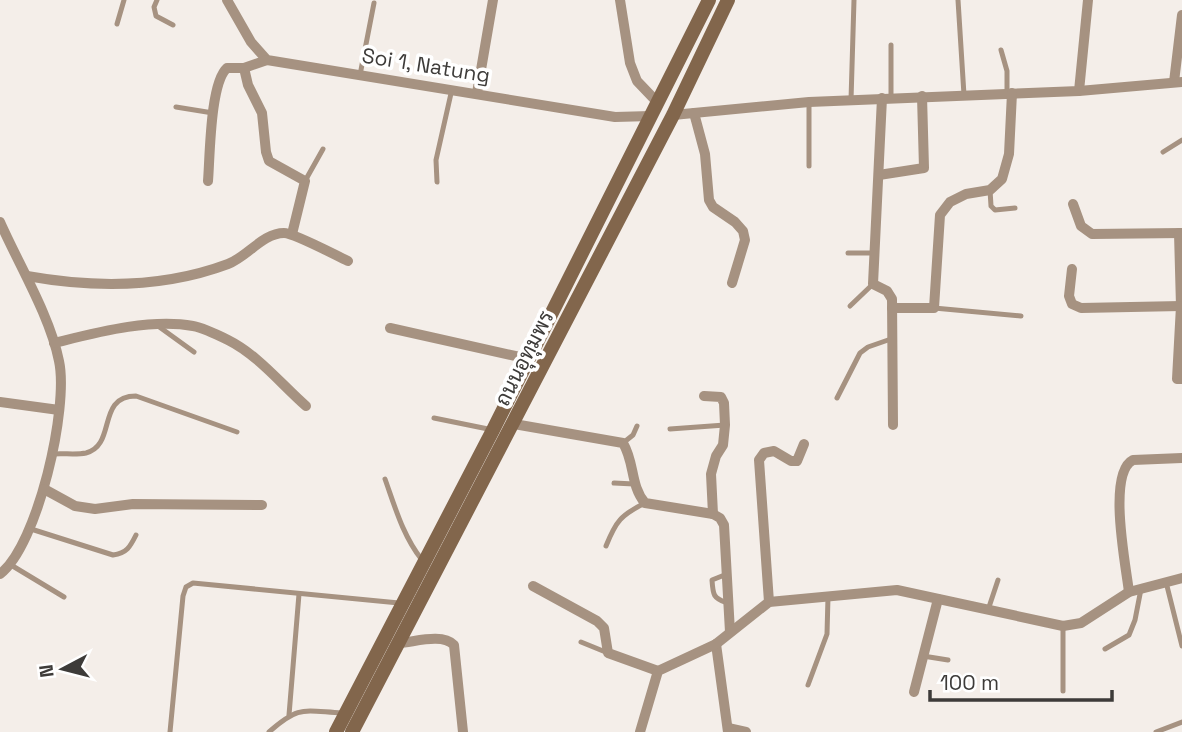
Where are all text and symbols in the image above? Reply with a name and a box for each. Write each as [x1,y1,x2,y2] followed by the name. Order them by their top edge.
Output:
[360,42,492,88] street label: Soi 1, Natung
[489,306,560,411] street label: ถนนอุทุมพร
[28,634,98,704] north arrow
[930,658,1112,702] scale bar
[33,663,60,679] text: N
[940,669,999,696] text: 100 m

